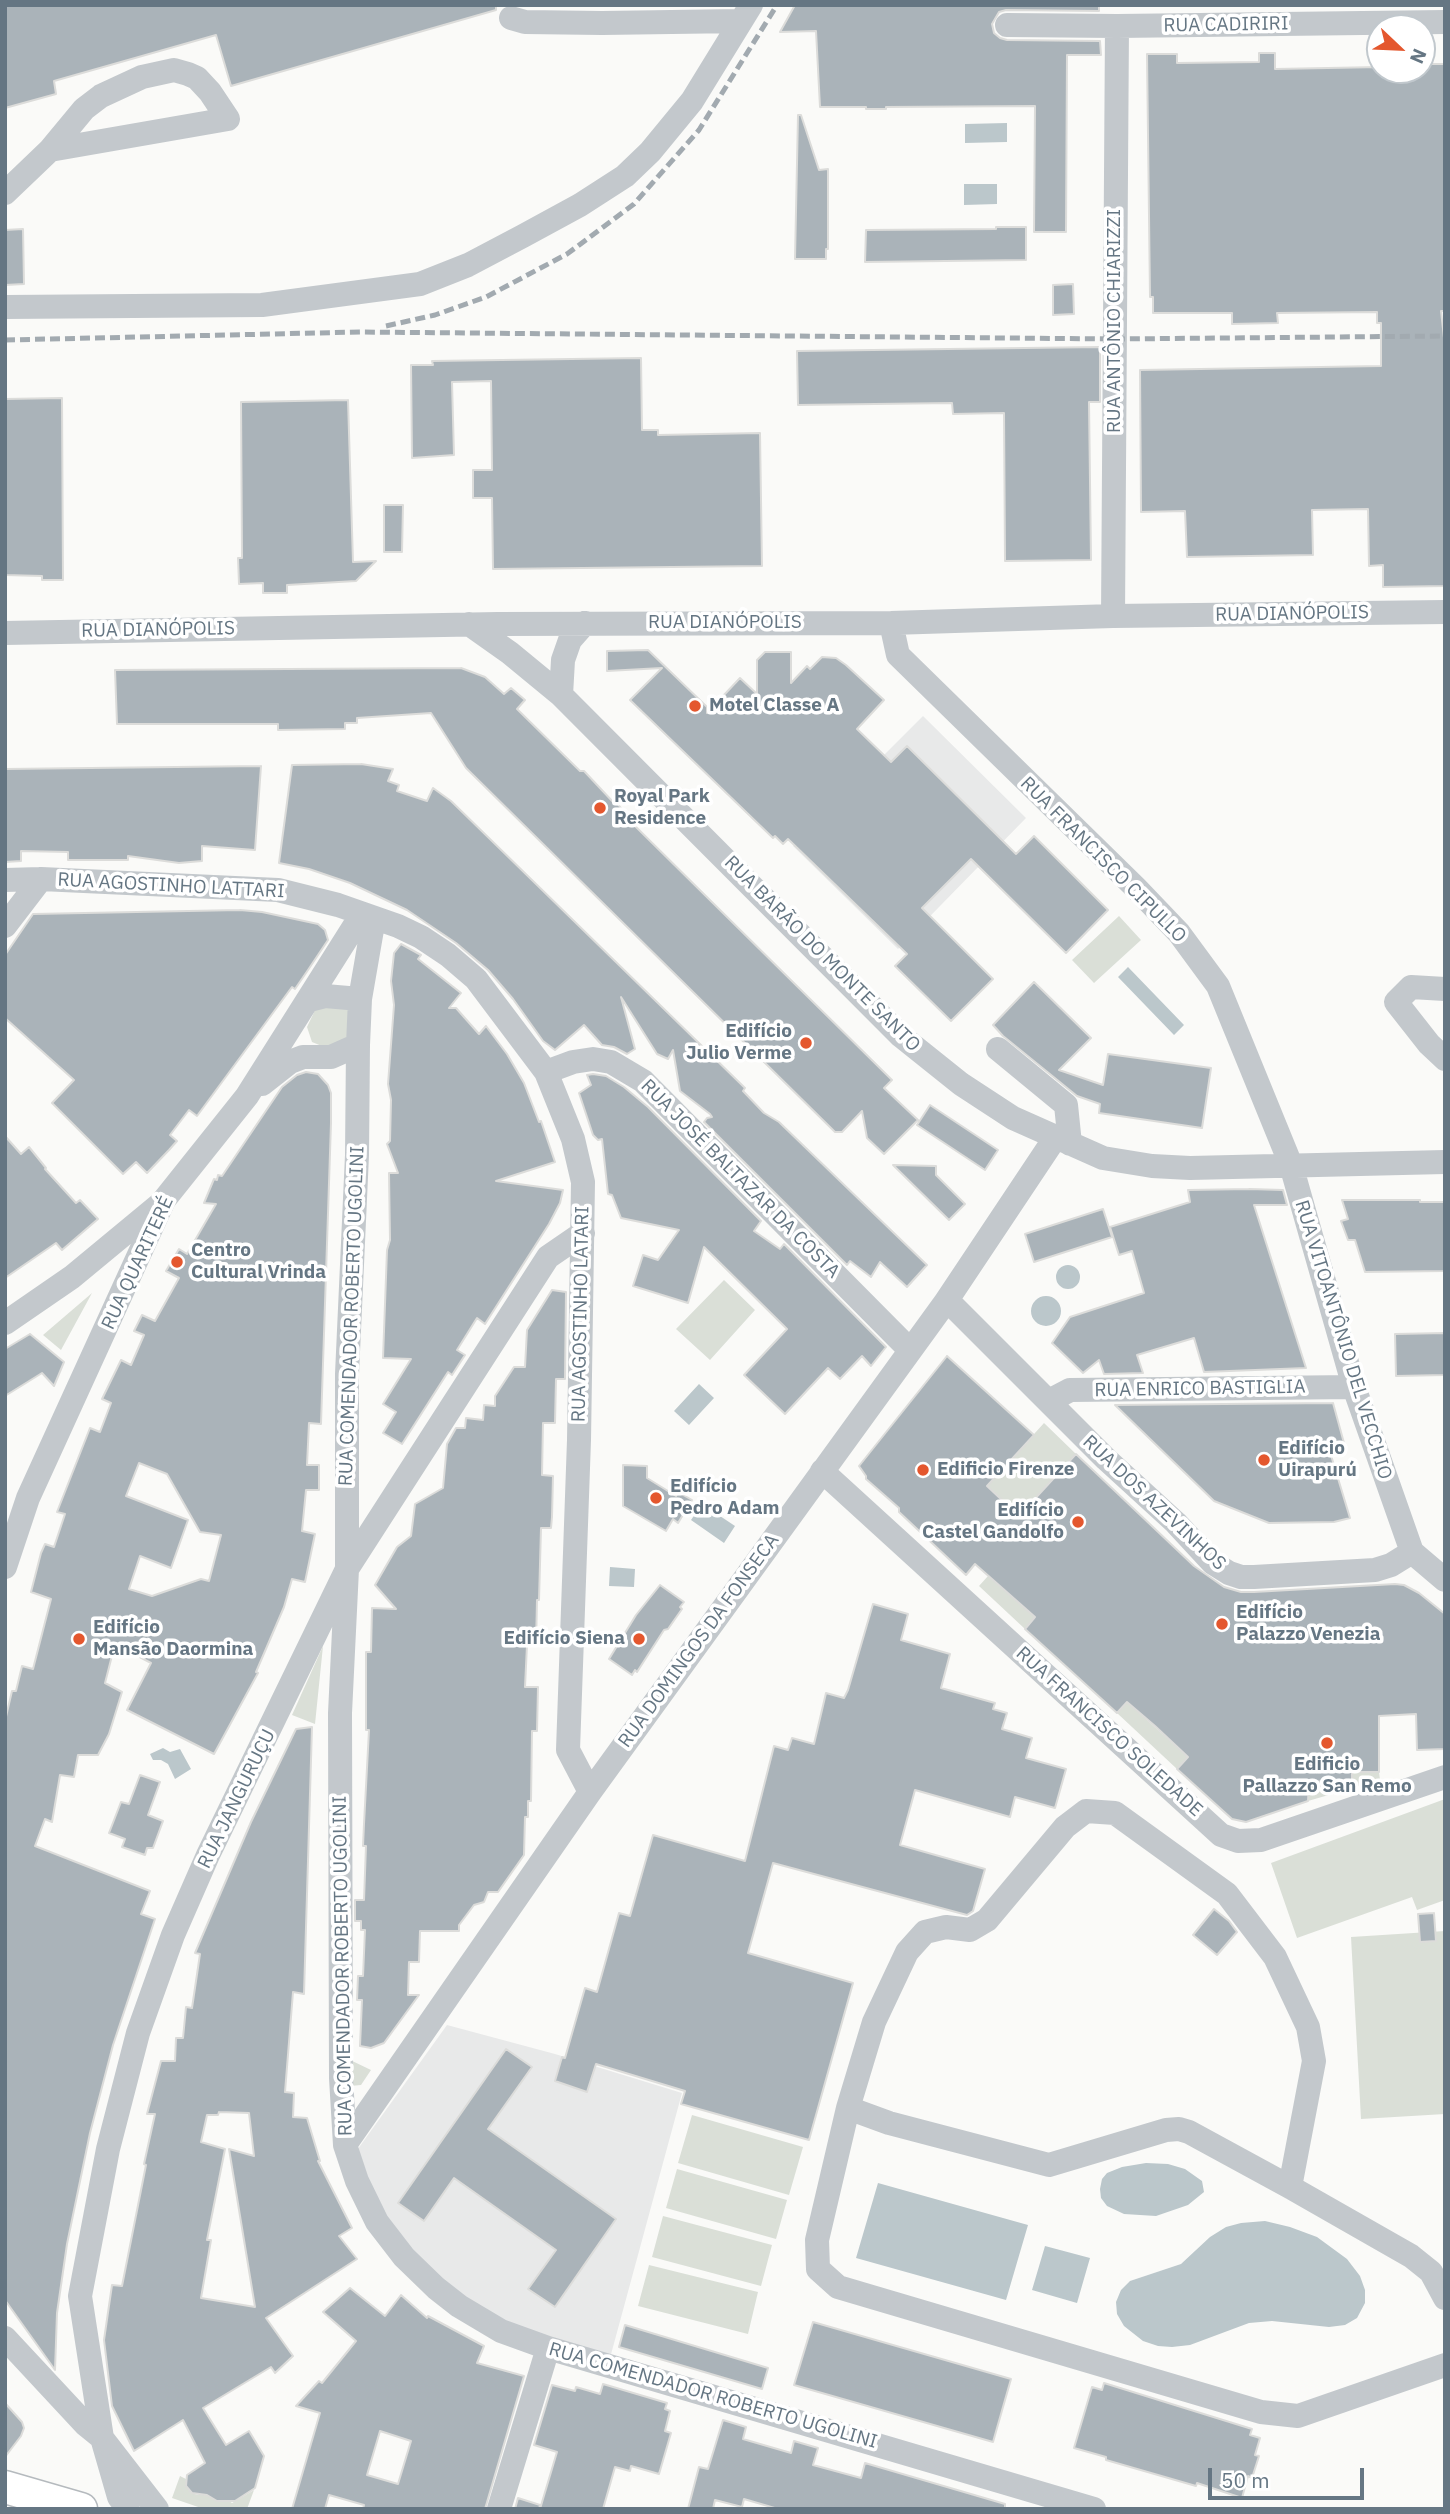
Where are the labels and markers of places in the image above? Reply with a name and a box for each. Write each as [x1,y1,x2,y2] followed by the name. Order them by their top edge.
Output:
[709,695,839,717] place label: Motel Classe A
[687,698,703,714] marker: Motel Classe A
[614,786,710,830] place label: Royal Park Residence
[592,800,608,816] marker: Royal Park Residence
[686,1021,792,1065] place label: Edifício Julio Verme
[798,1035,814,1051] marker: Edifício Julio Verme
[191,1240,326,1284] place label: Centro Cultural Vrinda
[169,1254,185,1270] marker: Centro Cultural Vrinda
[1278,1438,1357,1482] place label: Edifício Uirapurú
[1256,1452,1272,1468] marker: Edifício Uirapurú
[937,1459,1075,1481] place label: Edificio Firenze
[915,1462,931,1478] marker: Edificio Firenze
[670,1476,779,1520] place label: Edifício Pedro Adam
[648,1490,664,1506] marker: Edifício Pedro Adam
[922,1500,1064,1544] place label: Edifício Castel Gandolfo
[1070,1514,1086,1530] marker: Edifício Castel Gandolfo
[1236,1602,1381,1646] place label: Edifício Palazzo Venezia
[1214,1616,1230,1632] marker: Edifício Palazzo Venezia
[93,1617,253,1661] place label: Edifício Mansão Daormina
[504,1628,625,1650] place label: Edifício Siena
[71,1631,87,1647] marker: Edifício Mansão Daormina
[631,1631,647,1647] marker: Edifício Siena
[1319,1735,1335,1751] marker: Edificio Pallazzo San Remo
[1242,1754,1412,1798] place label: Edificio Pallazzo San Remo

